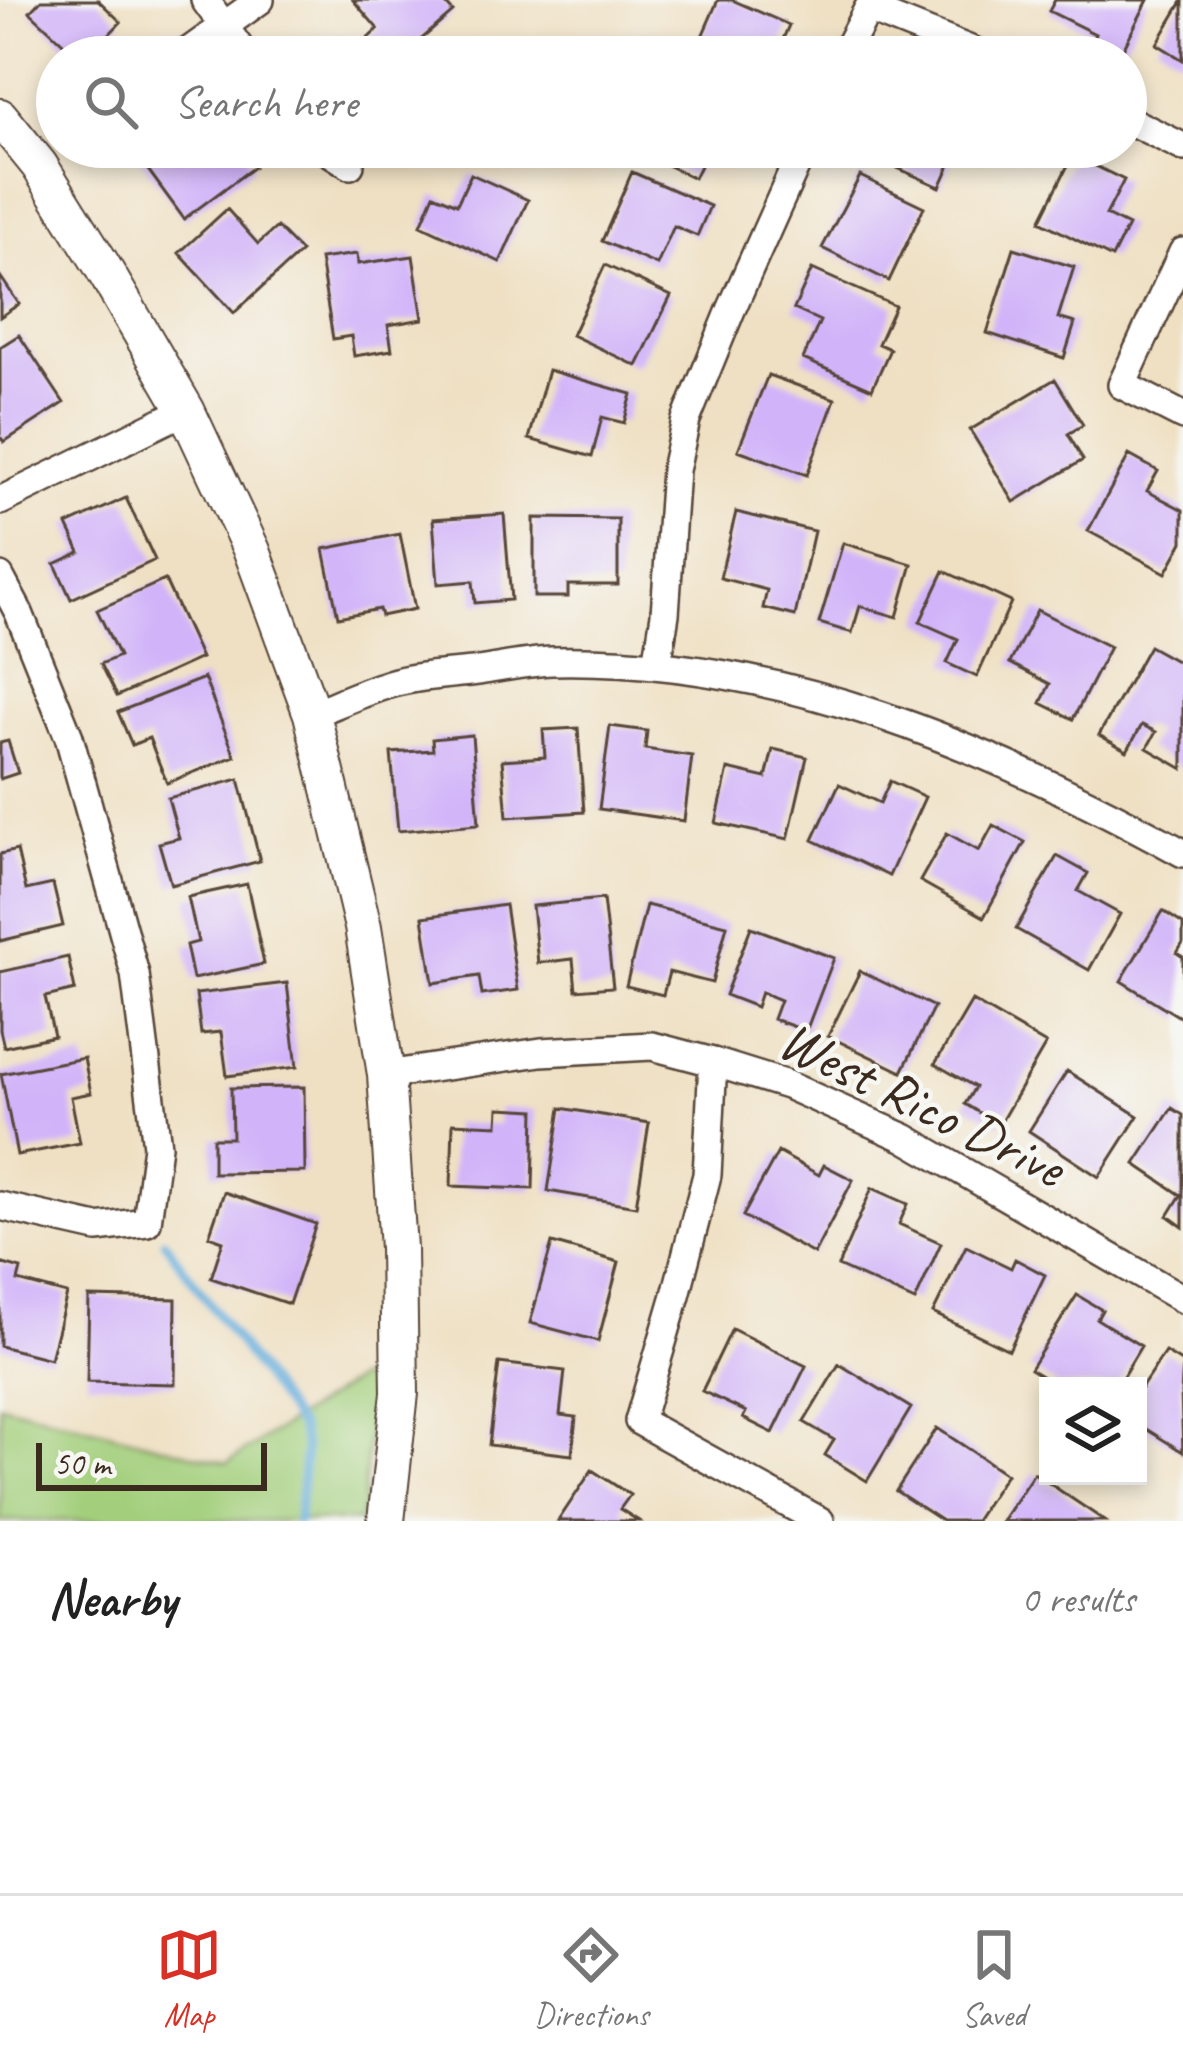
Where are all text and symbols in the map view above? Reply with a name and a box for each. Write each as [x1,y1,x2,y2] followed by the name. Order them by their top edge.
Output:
[36,36,1147,168] search box
[78,69,144,135] icon: search
[174,74,357,131] text: Search here
[768,1003,1079,1204] street label: West Rico Drive
[1039,1377,1147,1485] map controls
[1039,1377,1147,1485] button: layers
[36,1437,267,1490] scale bar
[54,1443,110,1485] text: 50 m
[48,1567,176,1631] text: Nearby
[1021,1575,1135,1624] text: 0 results
[156,1922,222,2036] tab: Map
[534,1922,649,2036] tab: Directions
[961,1922,1027,2036] tab: Saved

